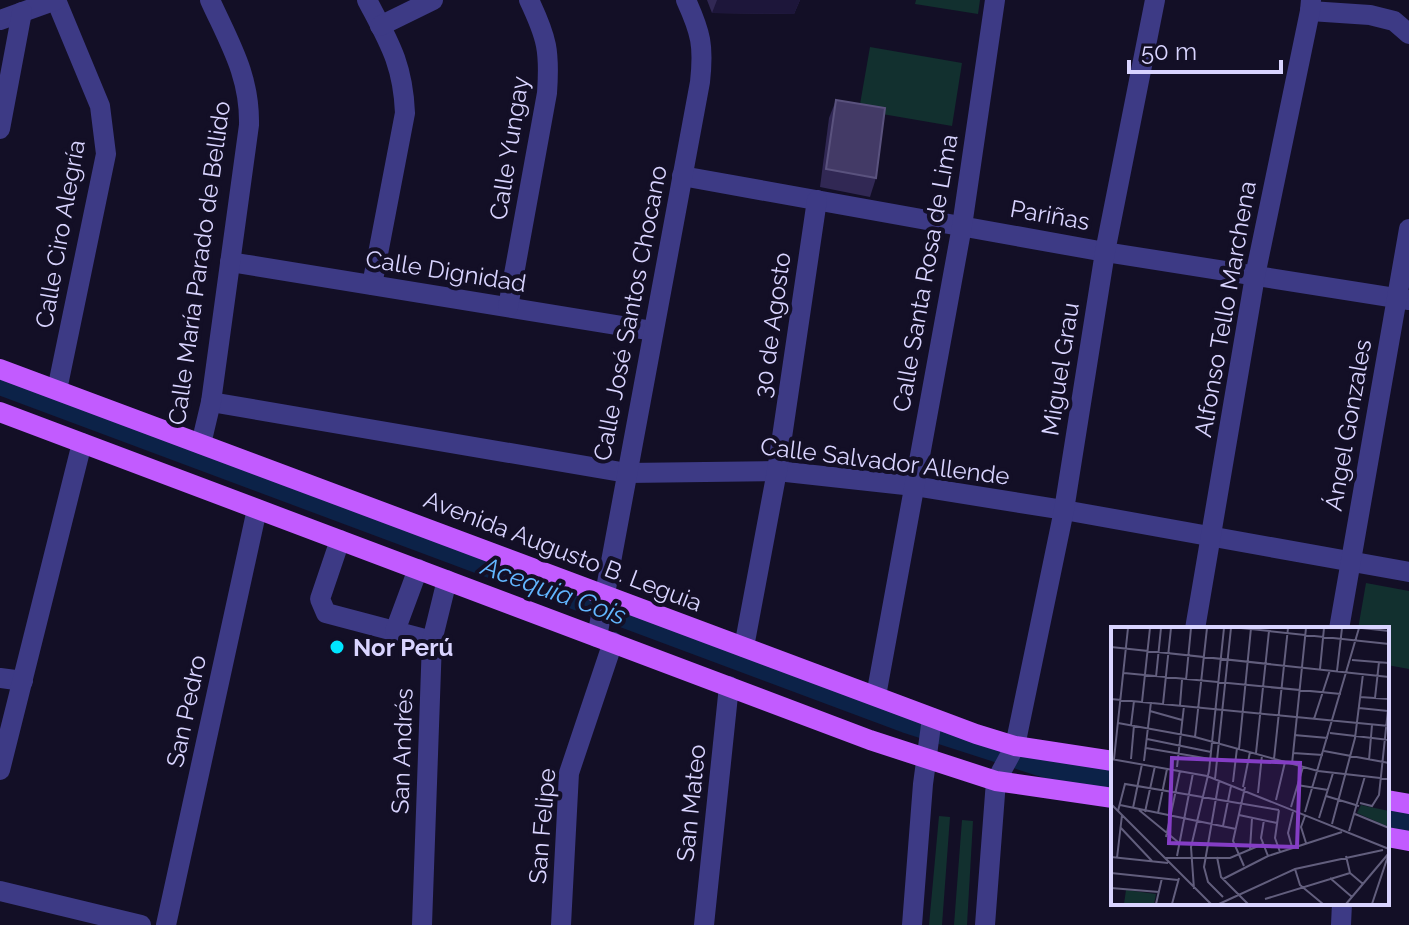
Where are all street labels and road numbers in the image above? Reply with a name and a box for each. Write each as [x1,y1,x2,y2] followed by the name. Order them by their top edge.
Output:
[483,74,535,222] street label: Calle Yungay
[162,99,236,427] street label: Calle María Parado de Bellido
[886,132,964,414] street label: Calle Santa Rosa de Lima
[29,138,91,330] street label: Calle Ciro Alegría
[587,163,673,463] street label: Calle José Santos Chocano
[1188,179,1262,439] street label: Alfonso Tello Marchena
[1008,194,1092,236] street label: Pariñas
[364,244,528,298] street label: Calle Dignidad
[747,250,797,400] street label: 30 de Agosto
[1035,300,1085,438] street label: Miguel Grau
[1319,337,1377,513] street label: Ángel Gonzales
[759,431,1011,491] street label: Calle Salvador Allende
[420,485,706,617] street label: Avenida Augusto B. Leguia
[160,652,212,770] street label: San Pedro
[385,688,419,814] street label: San Andrés
[670,743,712,863] street label: San Mateo
[523,767,561,885] street label: San Felipe

